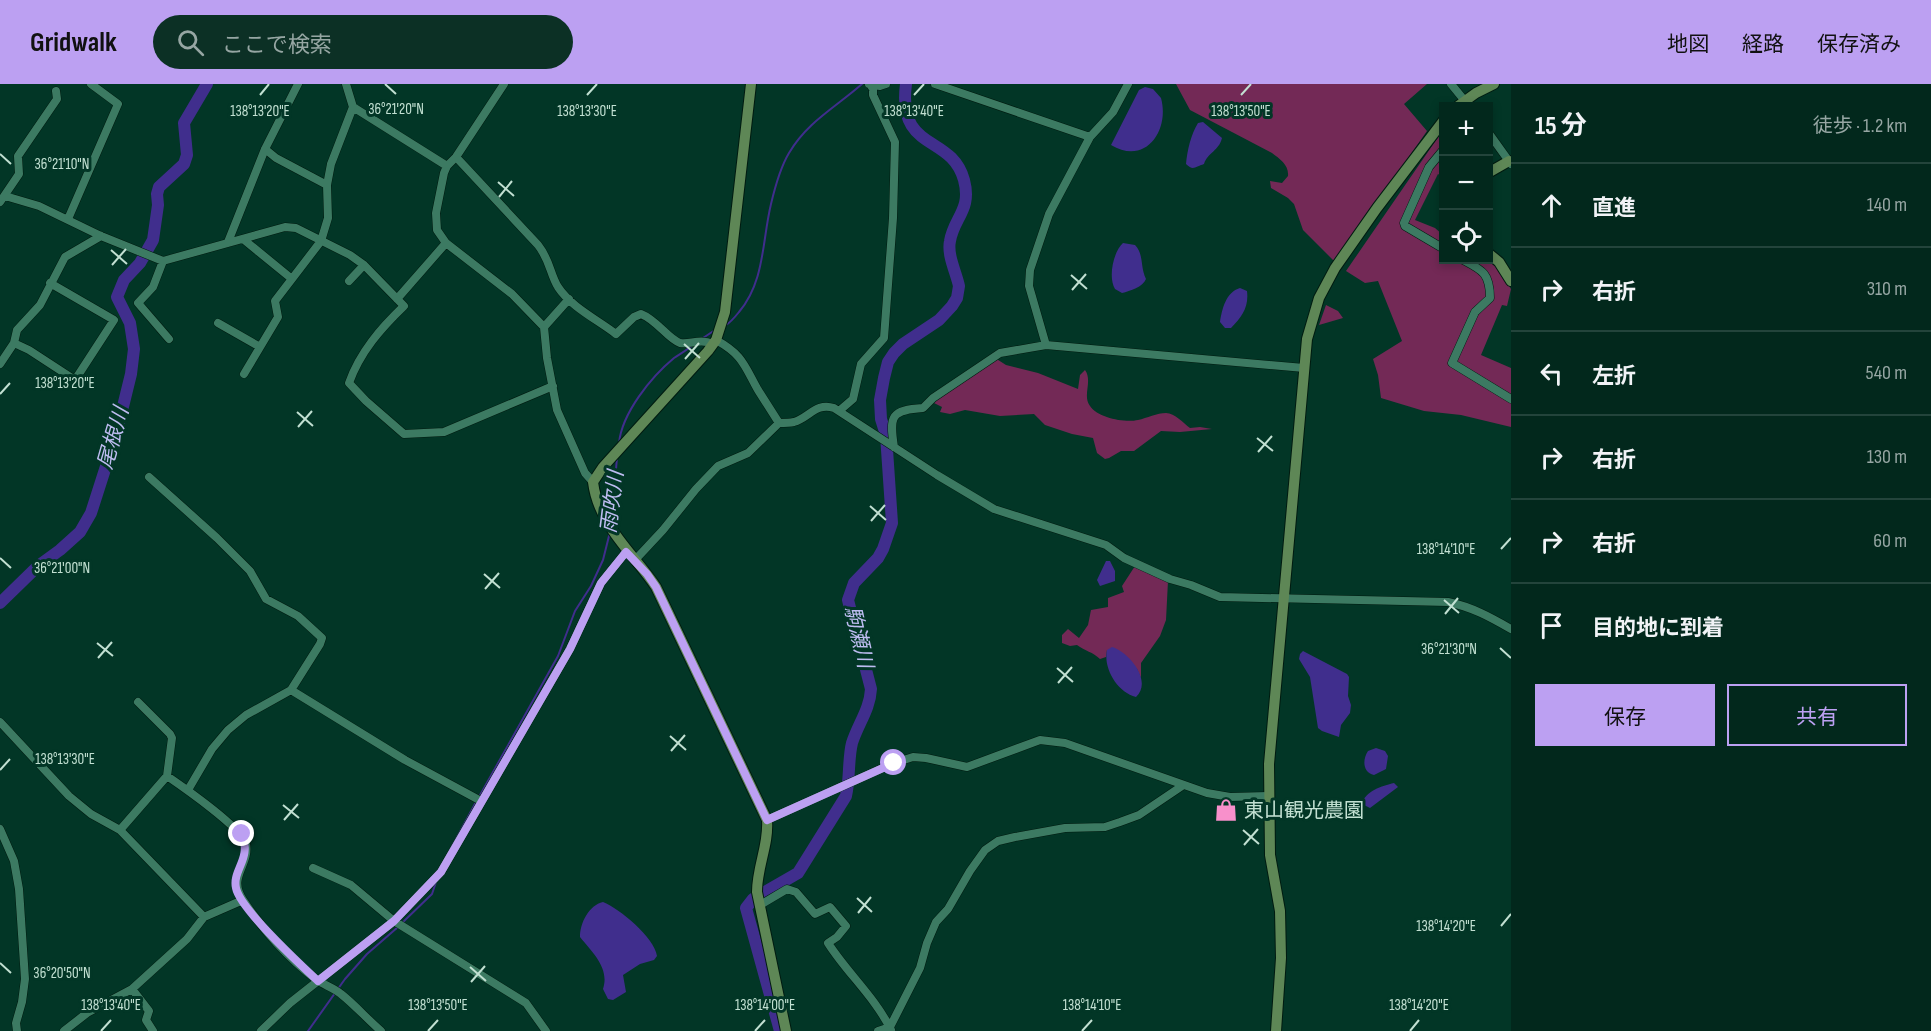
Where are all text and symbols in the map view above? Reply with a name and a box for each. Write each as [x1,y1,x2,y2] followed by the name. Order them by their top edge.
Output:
[153,15,573,69] search box
[30,26,117,59] text: Gridwalk
[174,26,207,59] icon: search
[222,32,332,59] text: ここで検索
[1667,32,1709,57] text: 地図
[1742,32,1784,57] text: 経路
[1817,32,1901,57] text: 保存済み
[368,100,424,119] text: 36°21'20"N
[230,102,290,121] text: 138°13'20"E
[557,102,617,121] text: 138°13'30"E
[884,102,944,121] text: 138°13'40"E
[1211,102,1271,121] text: 138°13'50"E
[1439,102,1493,264] map controls
[1439,102,1493,156] button: +
[1535,111,1587,142] text: 15 分
[1813,114,1907,138] text: 徒歩 · 1.2 km
[35,155,89,174] text: 36°21'10"N
[1439,156,1493,210] button: −
[1535,189,1568,222] icon: ahead
[1867,193,1907,217] text: 140 m
[1592,195,1636,222] text: 直進
[1439,210,1493,264] button: locate
[1535,273,1568,306] icon: right
[1867,277,1907,301] text: 310 m
[1592,279,1636,306] text: 右折
[1535,357,1568,390] icon: left
[1866,361,1907,385] text: 540 m
[1592,363,1636,390] text: 左折
[35,374,95,393] text: 138°13'20"E
[93,402,135,472] water label: 尾根川
[1535,441,1568,474] icon: right
[1867,445,1907,469] text: 130 m
[1592,447,1636,474] text: 右折
[596,467,629,535] water label: 雨吹川
[1535,525,1568,558] icon: right
[1873,529,1907,553] text: 60 m
[1592,531,1636,558] text: 右折
[1417,540,1475,559] text: 138°14'10"E
[34,559,90,578] text: 36°21'00"N
[839,604,878,673] water label: 駒瀬川
[1535,609,1568,642] icon: arrive
[1592,615,1724,642] text: 目的地に到着
[1421,640,1477,659] text: 36°21'30"N
[1535,684,1715,746] button: 保存
[1727,684,1907,746] button: 共有
[880,749,906,775] route start
[35,750,95,769] text: 138°13'30"E
[1213,797,1239,823] shop icon: 東山観光農園
[1244,799,1364,823] place label: 東山観光農園
[228,820,254,846] route end
[1416,917,1476,936] text: 138°14'20"E
[33,964,91,983] text: 36°20'50"N
[81,996,141,1015] text: 138°13'40"E
[408,996,468,1015] text: 138°13'50"E
[735,996,795,1015] text: 138°14'00"E
[1063,996,1121,1015] text: 138°14'10"E
[1389,996,1449,1015] text: 138°14'20"E

